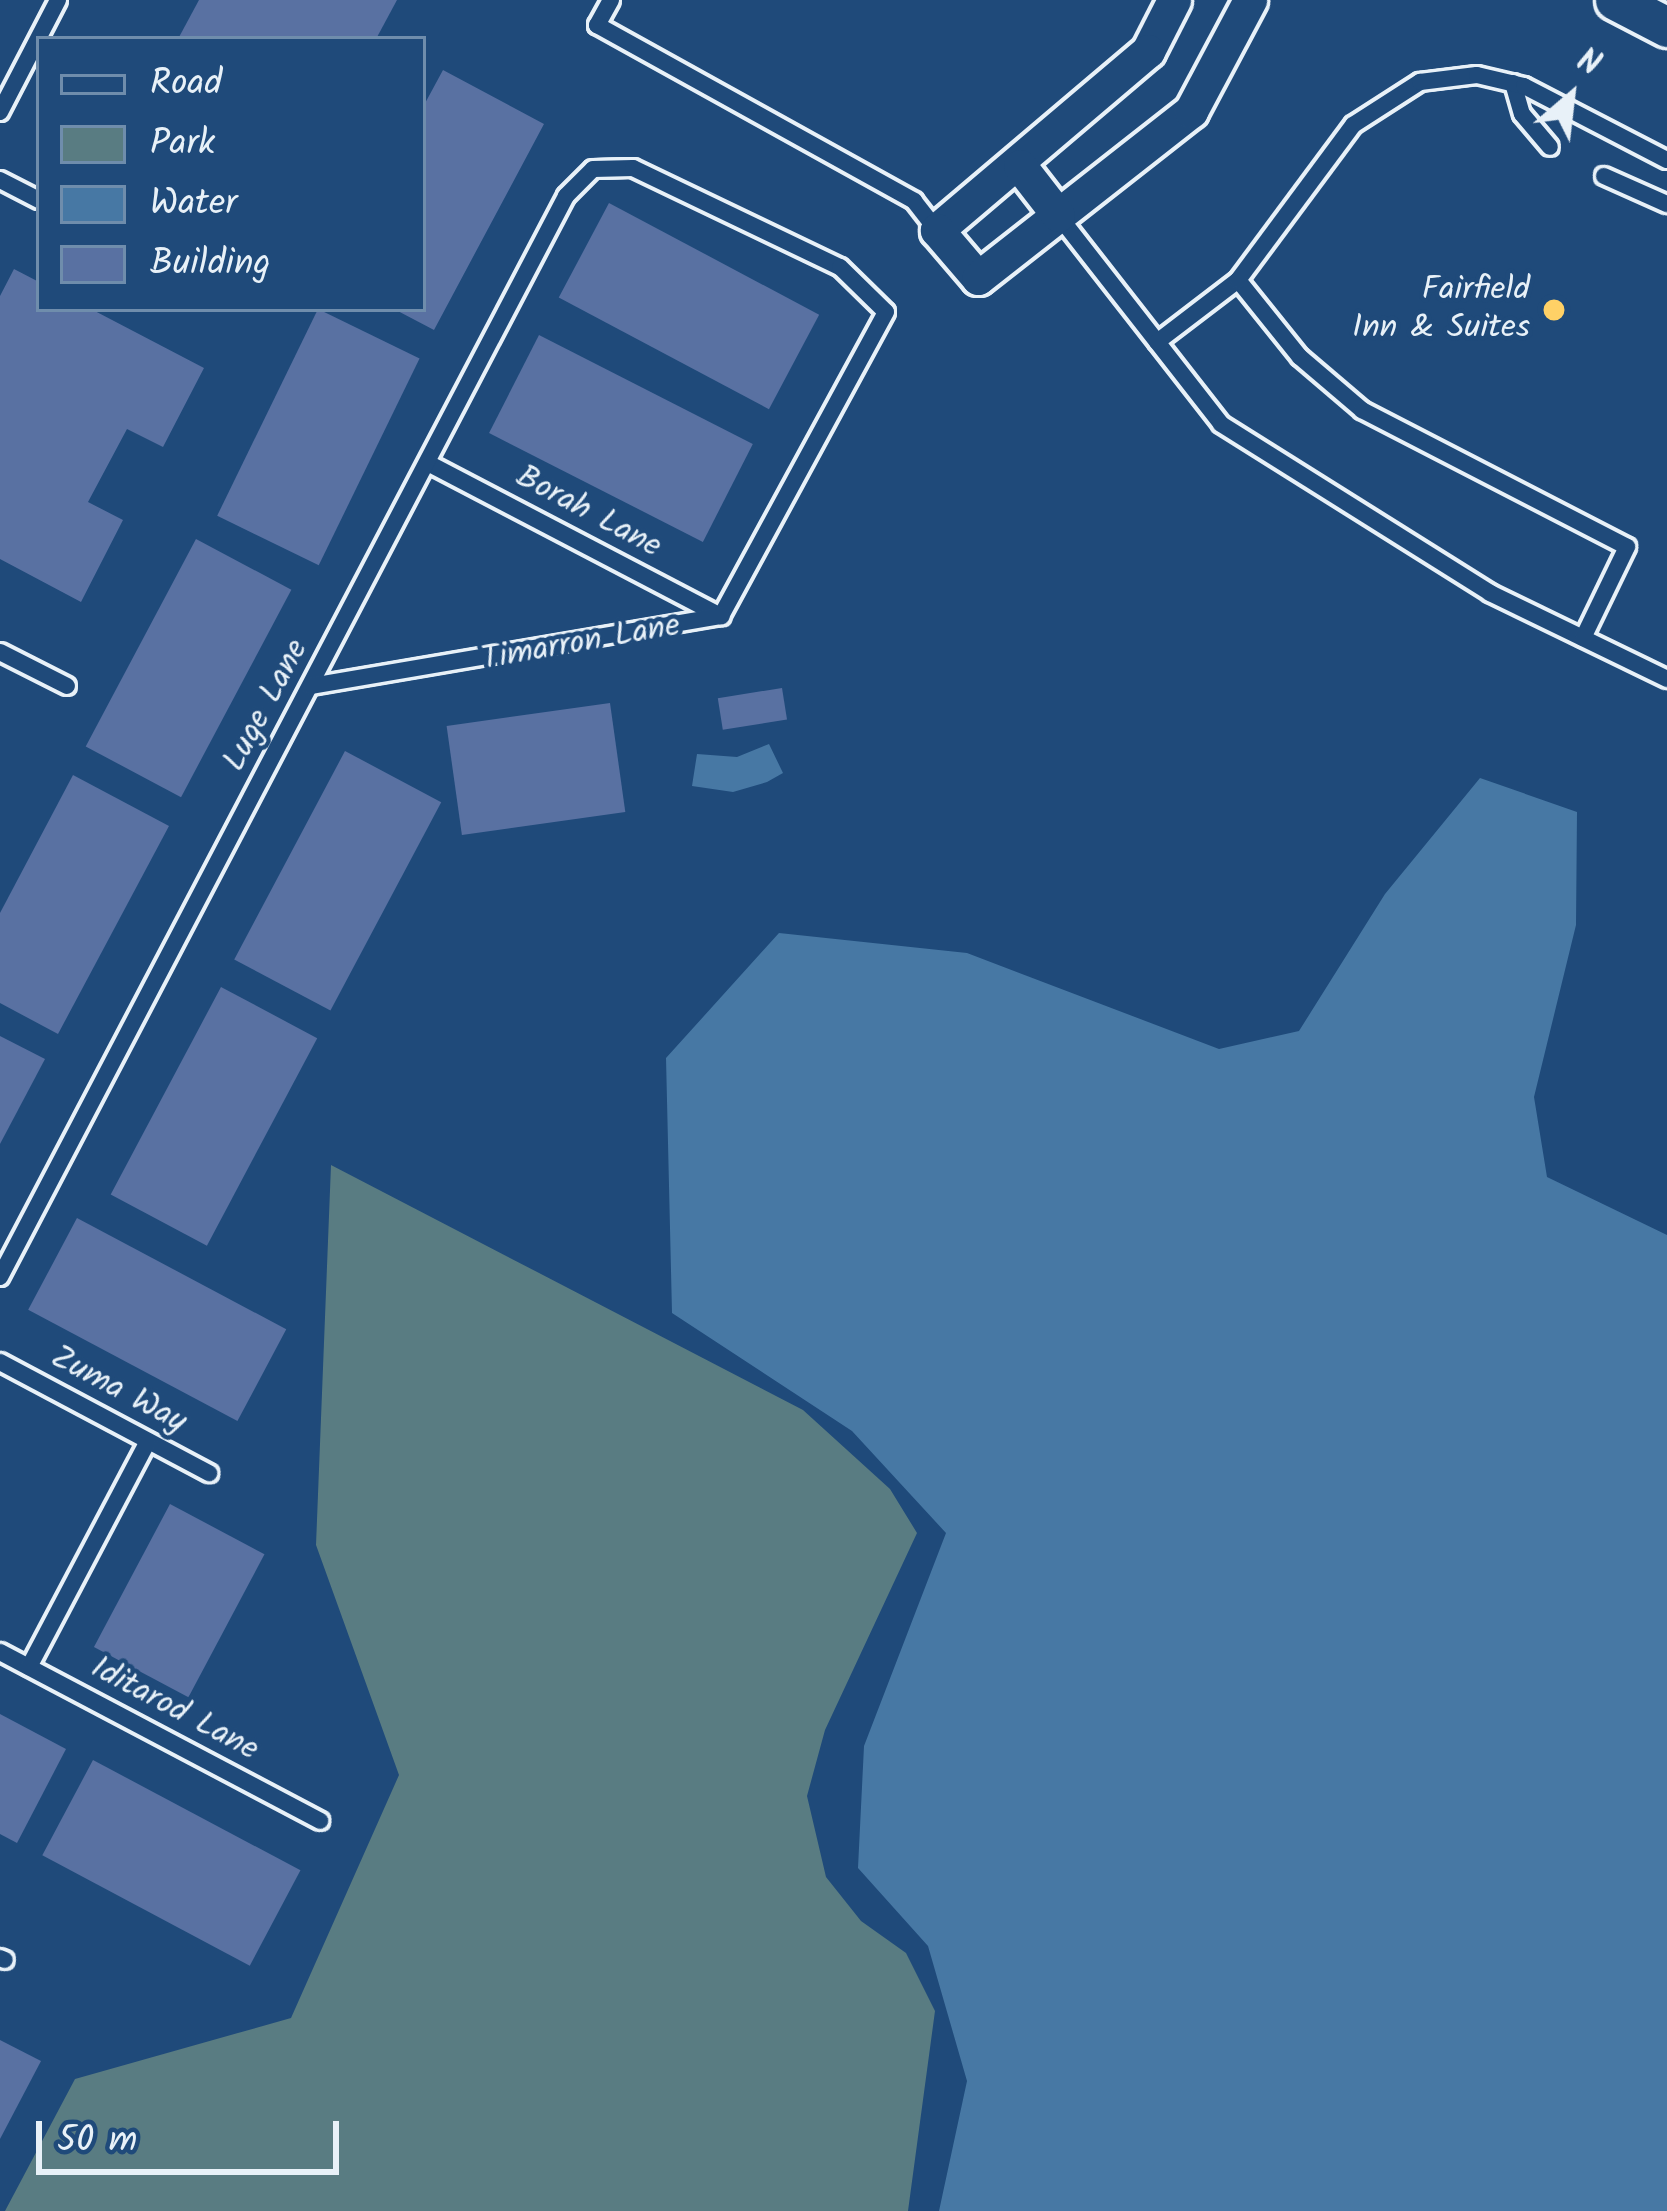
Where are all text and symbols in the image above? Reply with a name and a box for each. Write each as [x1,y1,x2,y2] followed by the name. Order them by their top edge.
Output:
[1566,35,1610,92] text: N
[36,36,426,312] legend
[1511,36,1631,156] north arrow
[150,56,222,113] text: Road
[150,116,215,173] text: Park
[150,176,237,233] text: Water
[150,236,270,293] text: Building
[1352,271,1530,349] place label: Fairfield Inn & Suites
[1541,297,1567,323] marker: Fairfield Inn & Suites
[508,458,668,568] street label: Borah Lane
[479,607,683,681] street label: Timarron Lane
[216,633,318,779] street label: Luge Lane
[43,1339,193,1443] street label: Zuma Way
[83,1649,265,1771] street label: Iditarod Lane
[42,2097,345,2171] scale bar
[57,2113,137,2170] text: 50 m

